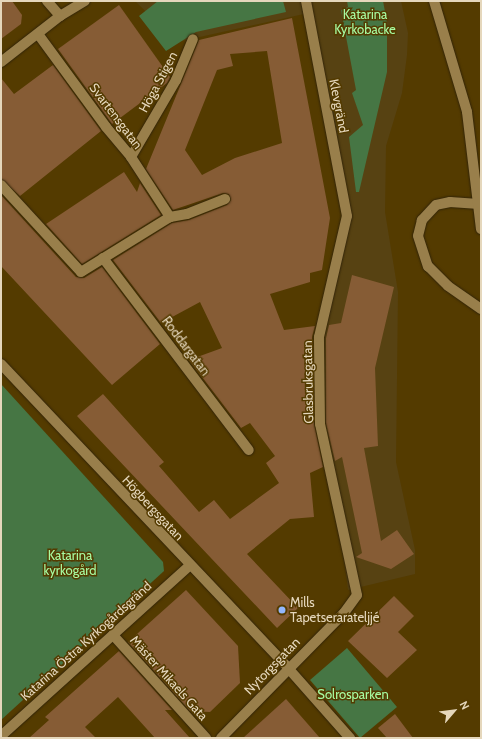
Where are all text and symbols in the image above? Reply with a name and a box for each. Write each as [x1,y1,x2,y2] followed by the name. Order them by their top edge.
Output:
[334,7,396,38] park label: Katarina Kyrkobacke
[135,49,181,115] street label: Höga Stigen
[326,78,352,134] street label: Klevgränd
[86,80,146,152] street label: Svartensgatan
[159,313,213,379] street label: Roddargatan
[299,340,317,424] street label: Glasbruksgatan
[119,472,187,544] street label: Högbergsgatan
[43,548,97,579] park label: Katarina kyrkogård
[17,578,155,704] street label: Katarina Östra Kyrkogårdsgränd
[290,595,379,626] place label: Mills Tapetserarateljjé
[277,605,287,615] marker: Mills Tapetserarateljjé
[127,632,211,724] street label: Mäster Mikaels Gata
[241,634,303,698] street label: Nytorgsgatan
[317,686,389,702] park label: Solrosparken
[434,691,474,731] north arrow
[457,699,473,712] text: N

